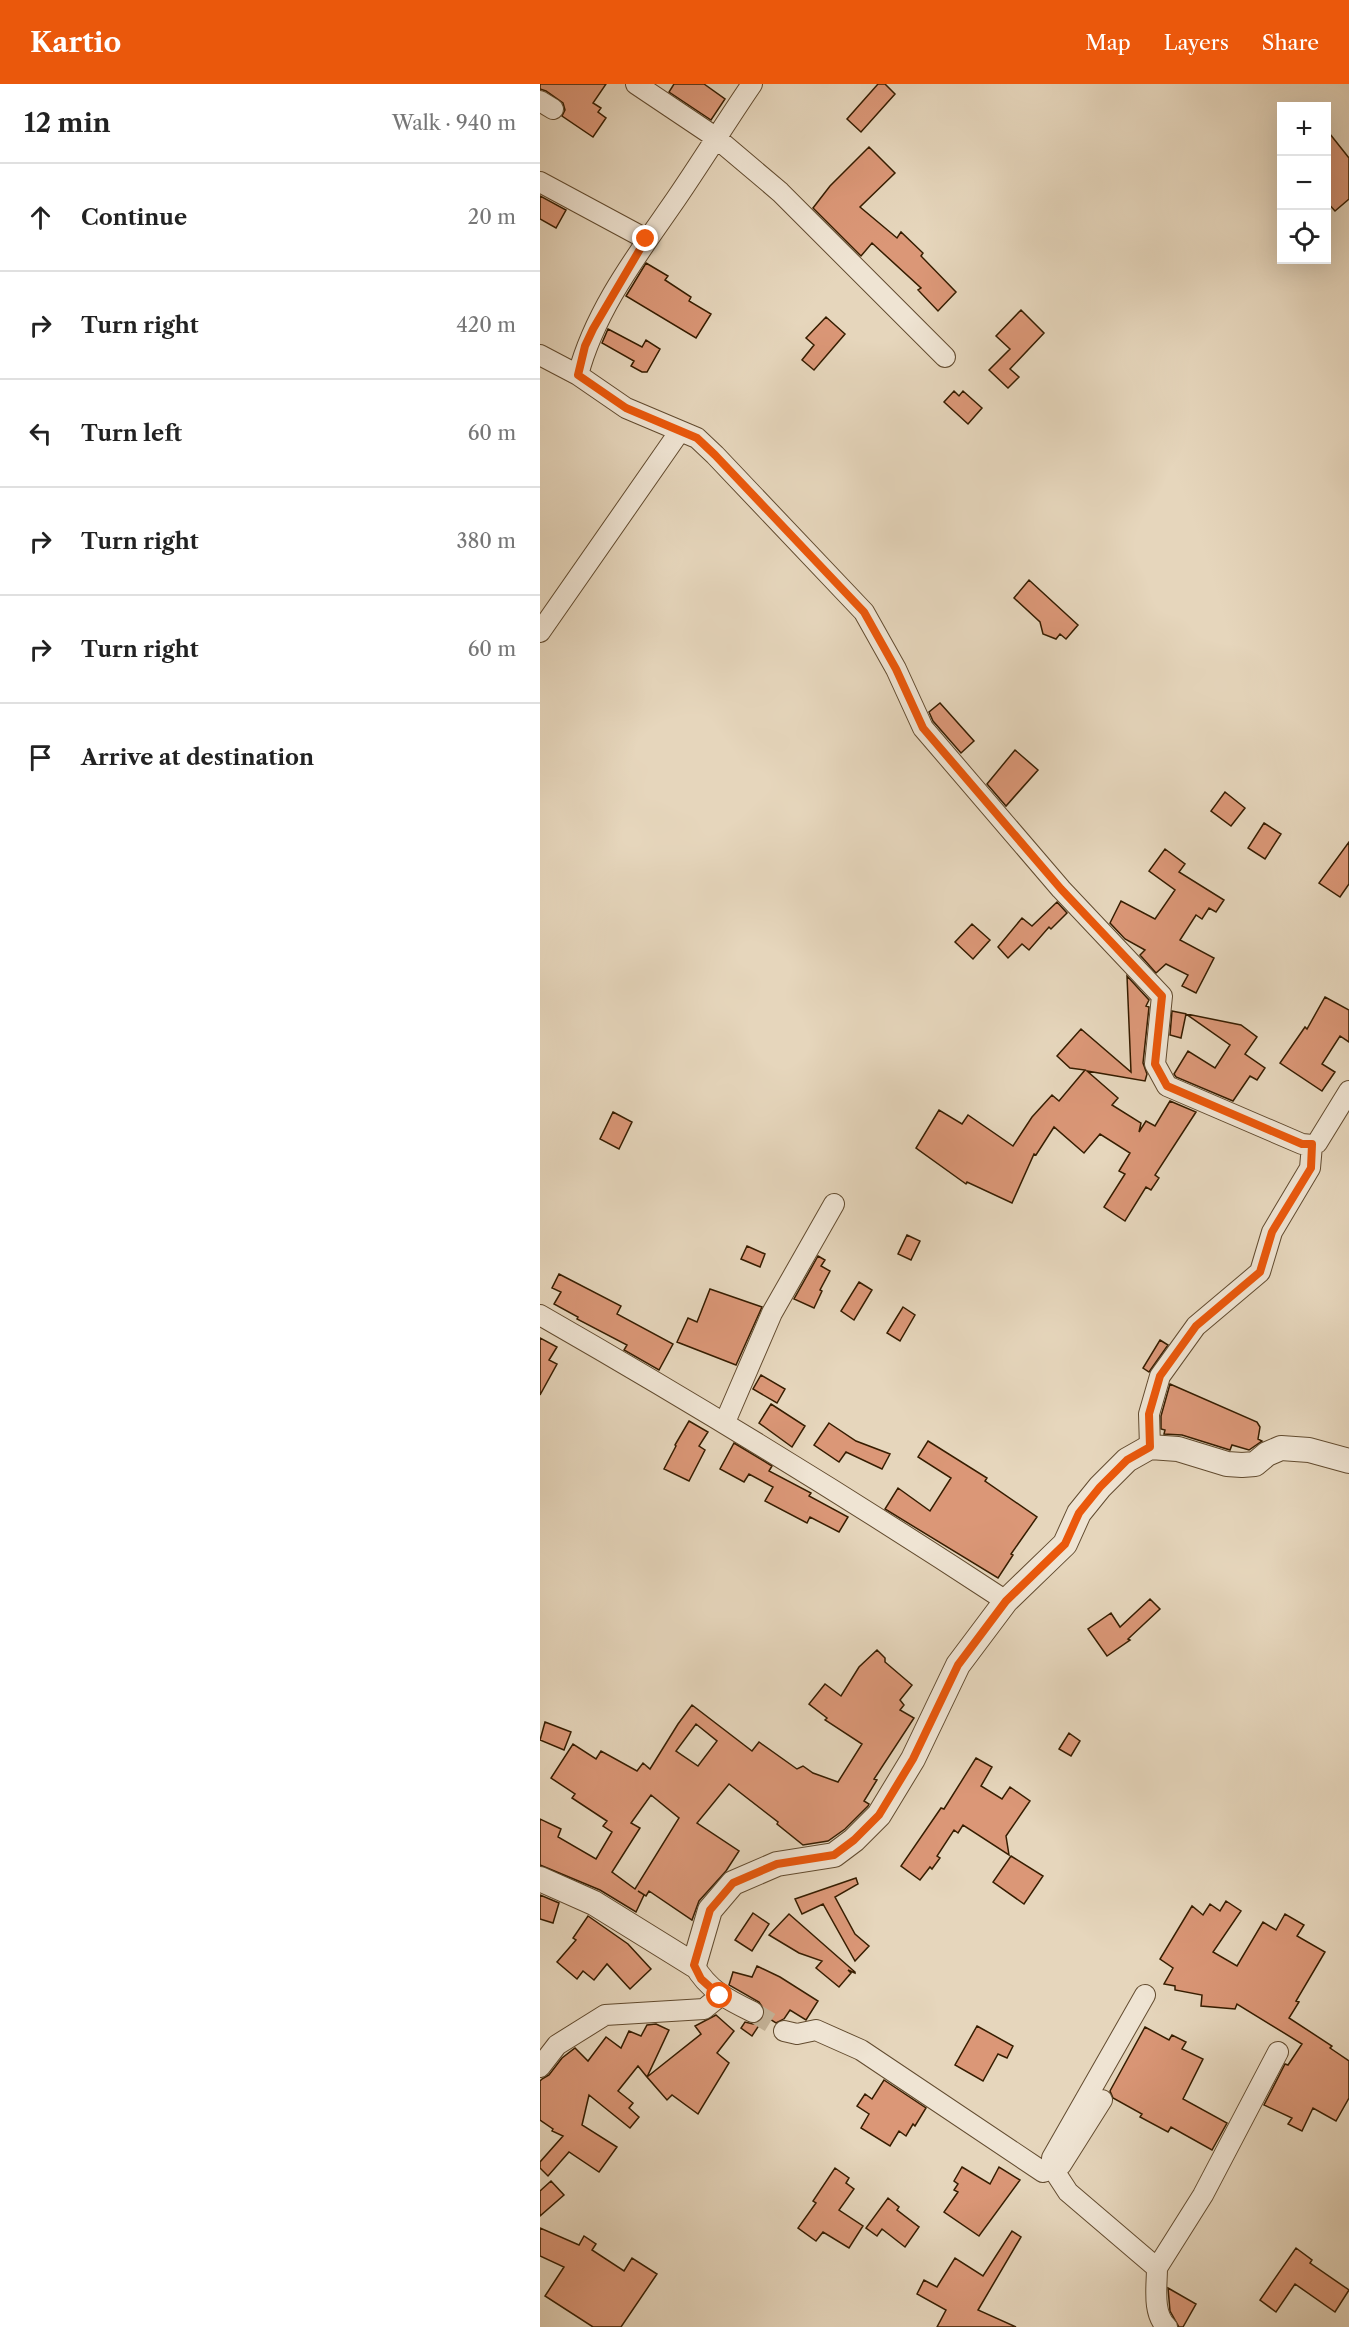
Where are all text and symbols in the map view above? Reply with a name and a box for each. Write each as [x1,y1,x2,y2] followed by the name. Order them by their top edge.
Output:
[30,25,121,59] text: Kartio
[1086,30,1131,55] text: Map
[1164,30,1229,55] text: Layers
[1262,30,1319,55] text: Share
[1277,102,1331,264] map controls
[1277,102,1331,156] button: +
[24,107,111,139] text: 12 min
[392,111,516,135] text: Walk · 940 m
[1277,156,1331,210] button: −
[24,201,57,234] icon: ahead
[81,204,187,231] text: Continue
[468,205,516,229] text: 20 m
[1277,210,1331,264] button: locate
[632,225,658,251] route end
[24,309,57,342] icon: right
[81,312,199,339] text: Turn right
[456,313,516,337] text: 420 m
[24,417,57,450] icon: left
[81,420,182,447] text: Turn left
[468,421,516,445] text: 60 m
[24,525,57,558] icon: right
[81,528,199,555] text: Turn right
[457,529,516,553] text: 380 m
[24,633,57,666] icon: right
[81,636,199,663] text: Turn right
[468,637,516,661] text: 60 m
[24,741,57,774] icon: arrive
[81,744,314,771] text: Arrive at destination
[706,1982,732,2008] route start

